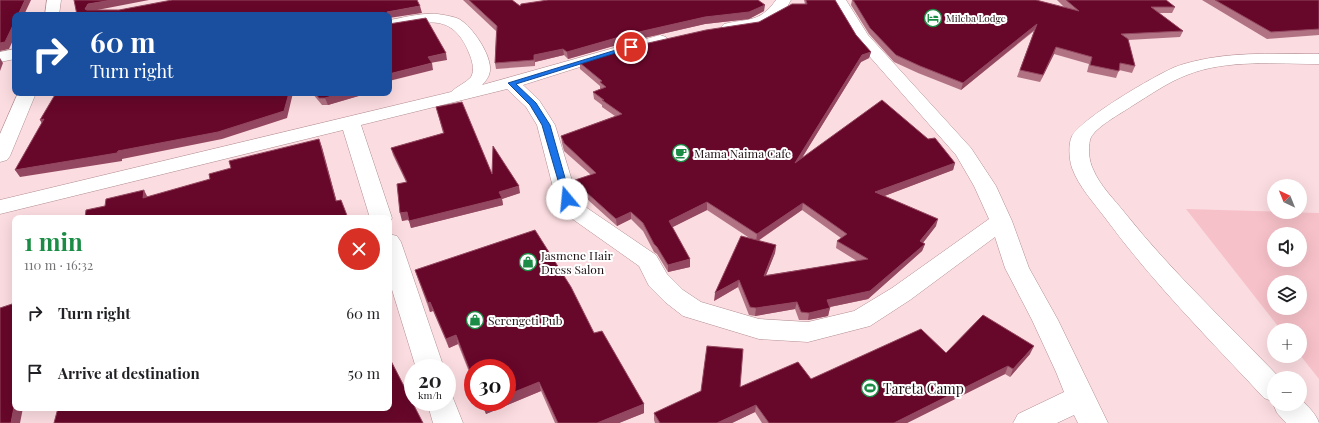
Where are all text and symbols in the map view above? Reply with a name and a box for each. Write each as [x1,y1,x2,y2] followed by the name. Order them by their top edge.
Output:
[923,8,943,28] hotel icon: Mileba Lodge
[946,11,1006,25] place label: Mileba Lodge
[90,23,156,60] text: 60 m
[24,28,76,80] icon: right
[614,30,648,64] pin
[620,36,642,58] icon: arrive
[90,59,173,83] text: Turn right
[671,143,691,163] cafe icon: Mama Naima Cafe
[694,145,791,161] place label: Mama Naima Cafe
[546,178,588,220] position arrow
[1267,179,1307,219] north arrow
[1267,179,1307,411] map controls
[24,225,83,257] text: 1 min
[1267,227,1307,267] button: sound
[338,228,380,270] button: close
[540,247,613,277] place label: Jasmene Hair Dress Salon
[518,252,538,272] shop icon: Jasmene Hair Dress Salon
[24,256,93,273] text: 110 m · 16:32
[1267,275,1307,315] button: layers
[24,302,46,324] icon: right
[58,303,131,323] text: Turn right
[346,303,380,323] text: 60 m
[465,310,485,330] shop icon: Serengeti Pub
[488,312,563,328] place label: Serengeti Pub
[1267,323,1307,363] button: +
[464,359,516,411] speed limit sign: 30
[24,362,46,384] icon: arrive
[58,363,200,383] text: Arrive at destination
[348,363,380,383] text: 50 m
[418,366,442,393] text: 20
[1267,371,1307,411] button: −
[860,378,880,398] sports icon: Tareta Camp
[883,379,964,398] place label: Tareta Camp
[418,388,442,402] text: km/h

